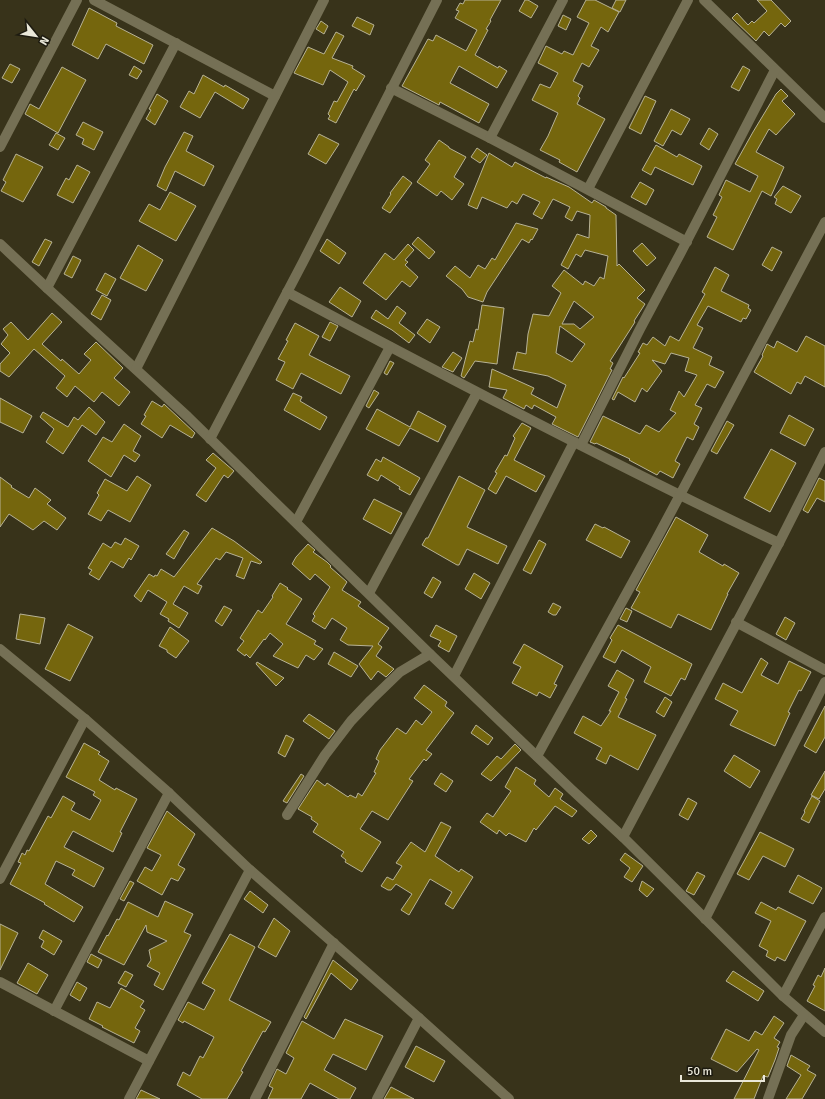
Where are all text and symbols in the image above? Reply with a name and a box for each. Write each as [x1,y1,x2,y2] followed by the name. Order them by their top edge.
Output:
[16,16,56,56] north arrow
[37,34,52,47] text: N
[681,1057,764,1083] scale bar
[687,1064,712,1079] text: 50 m

